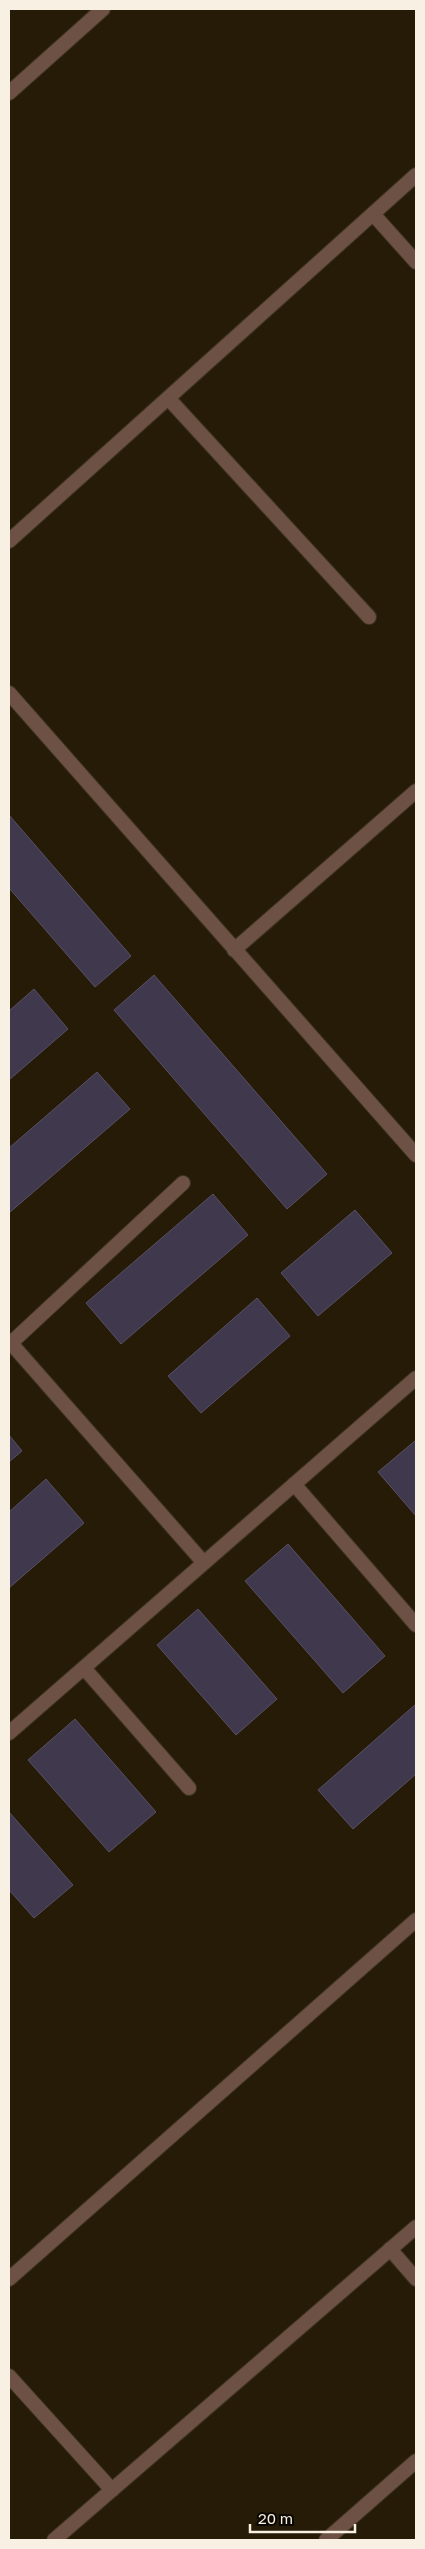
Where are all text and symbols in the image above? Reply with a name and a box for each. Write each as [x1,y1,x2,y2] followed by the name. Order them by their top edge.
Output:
[250,2502,355,2534] scale bar
[258,2509,293,2527] text: 20 m

